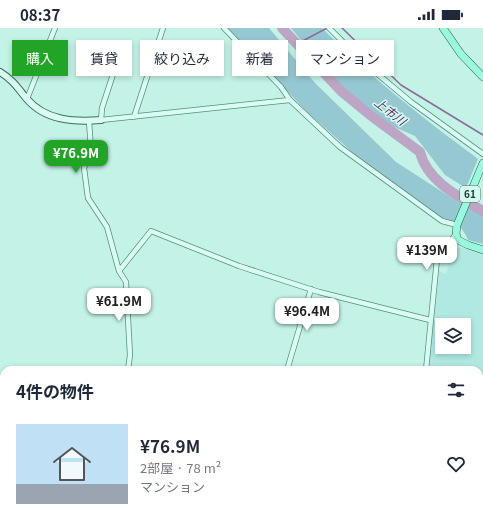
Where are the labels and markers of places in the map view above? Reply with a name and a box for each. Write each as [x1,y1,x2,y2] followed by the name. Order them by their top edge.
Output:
[43,140,109,174] pin: ¥76.9M
[399,237,455,271] pin: ¥139M
[86,288,152,322] pin: ¥61.9M
[274,298,340,332] pin: ¥96.4M

